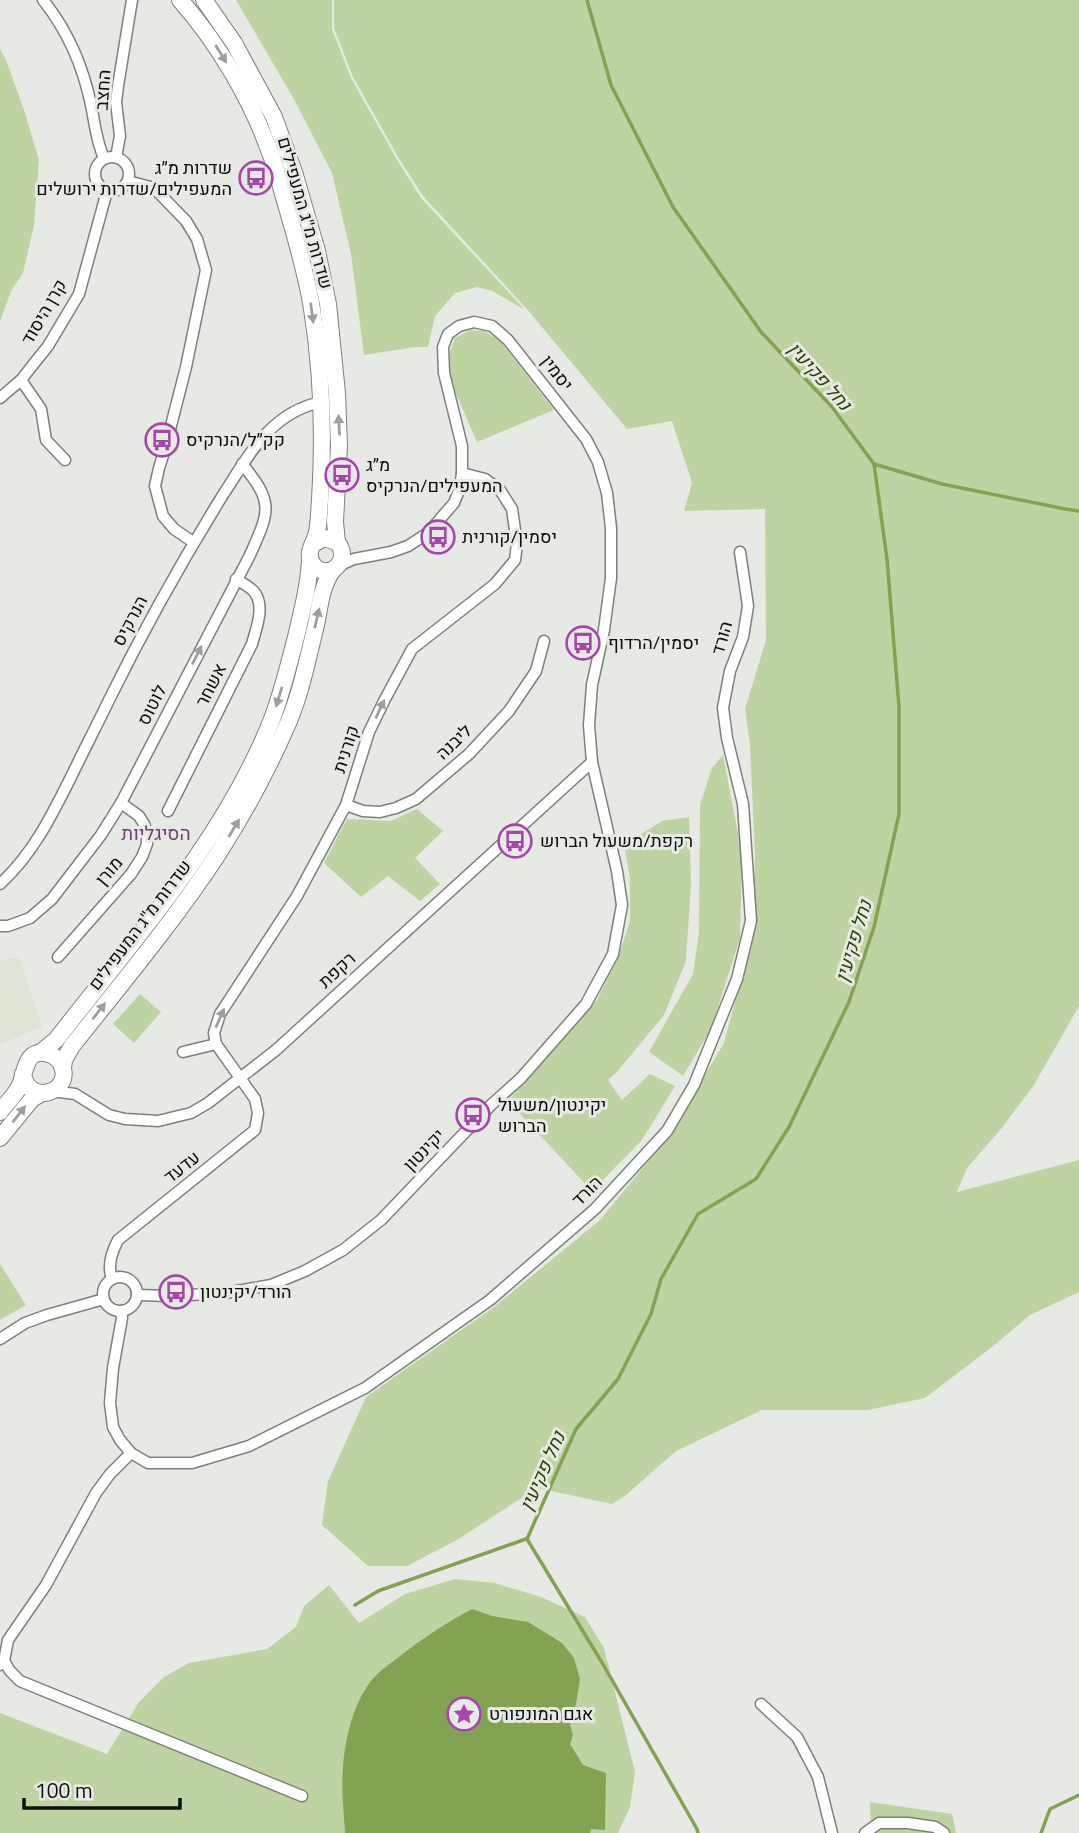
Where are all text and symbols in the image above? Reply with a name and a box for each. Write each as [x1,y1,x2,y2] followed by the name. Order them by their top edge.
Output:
[214,45,227,64] one-way arrow
[88,69,117,111] street label: החצב
[271,134,340,292] street label: שדרות מ"ג המעפילים
[36,154,232,202] place label: שדרות מ״ג המעפילים/שדרות ירושלים
[237,159,275,197] bus stop icon: שדרות מ״ג המעפילים/שדרות ירושלים
[14,274,73,349] street label: קרן היסוד
[307,302,318,324] one-way arrow
[781,335,860,417] water label: נחל פקיעין
[535,349,580,396] street label: יסמין
[333,414,344,436] one-way arrow
[143,421,181,459] bus stop icon: קק״ל/הנרקיס
[186,426,285,453] place label: קק״ל/הנרקיס
[366,451,503,499] place label: מ״ג המעפילים/הנרקיס
[323,456,361,494] bus stop icon: מ״ג המעפילים/הנרקיס
[419,518,457,556] bus stop icon: יסמין/קורנית
[462,523,557,550] place label: יסמין/קורנית
[105,591,154,651] street label: הנרקיס
[312,607,323,629] one-way arrow
[704,618,739,658] street label: הורד
[564,624,602,662] bus stop icon: יסמין/הרדוף
[608,629,699,656] place label: יסמין/הרדוף
[191,645,202,665] one-way arrow
[188,658,233,711] street label: אשחר
[130,680,173,730] street label: לוטוס
[274,686,284,707] one-way arrow
[374,699,385,719] one-way arrow
[429,718,478,766] street label: ליבנה
[325,722,366,776] street label: קורנית
[121,818,191,847] district label: הסיגליות
[228,819,240,838] one-way arrow
[496,822,534,860] bus stop icon: רקפת/משעול הברוש
[540,827,693,854] place label: רקפת/משעול הברוש
[88,850,129,891] street label: מורן
[81,854,198,996] street label: שדרות מ"ג המעפילים
[826,895,879,985] water label: נחל פקיעין
[312,945,361,994] street label: רקפת
[92,1003,107,1021] one-way arrow
[215,1008,226,1029] one-way arrow
[498,1091,606,1139] place label: יקינטון/משעול הברוש
[454,1096,492,1134] bus stop icon: יקינטון/משעול הברוש
[12,1105,26,1123] one-way arrow
[397,1122,451,1177] street label: יקינטון
[158,1144,206,1189] street label: עדעד
[565,1169,608,1212] street label: הורד
[157,1273,195,1311] bus stop icon: הורד/יקינטון
[200,1278,292,1305] place label: הורד/יקינטון
[511,1426,572,1515] water label: נחל פקיעין
[445,1695,483,1733] place icon: אגם המונפורט
[489,1700,593,1727] place label: אגם המונפורט
[24,1766,180,1810] scale bar
[35,1774,92,1806] text: 100 m

